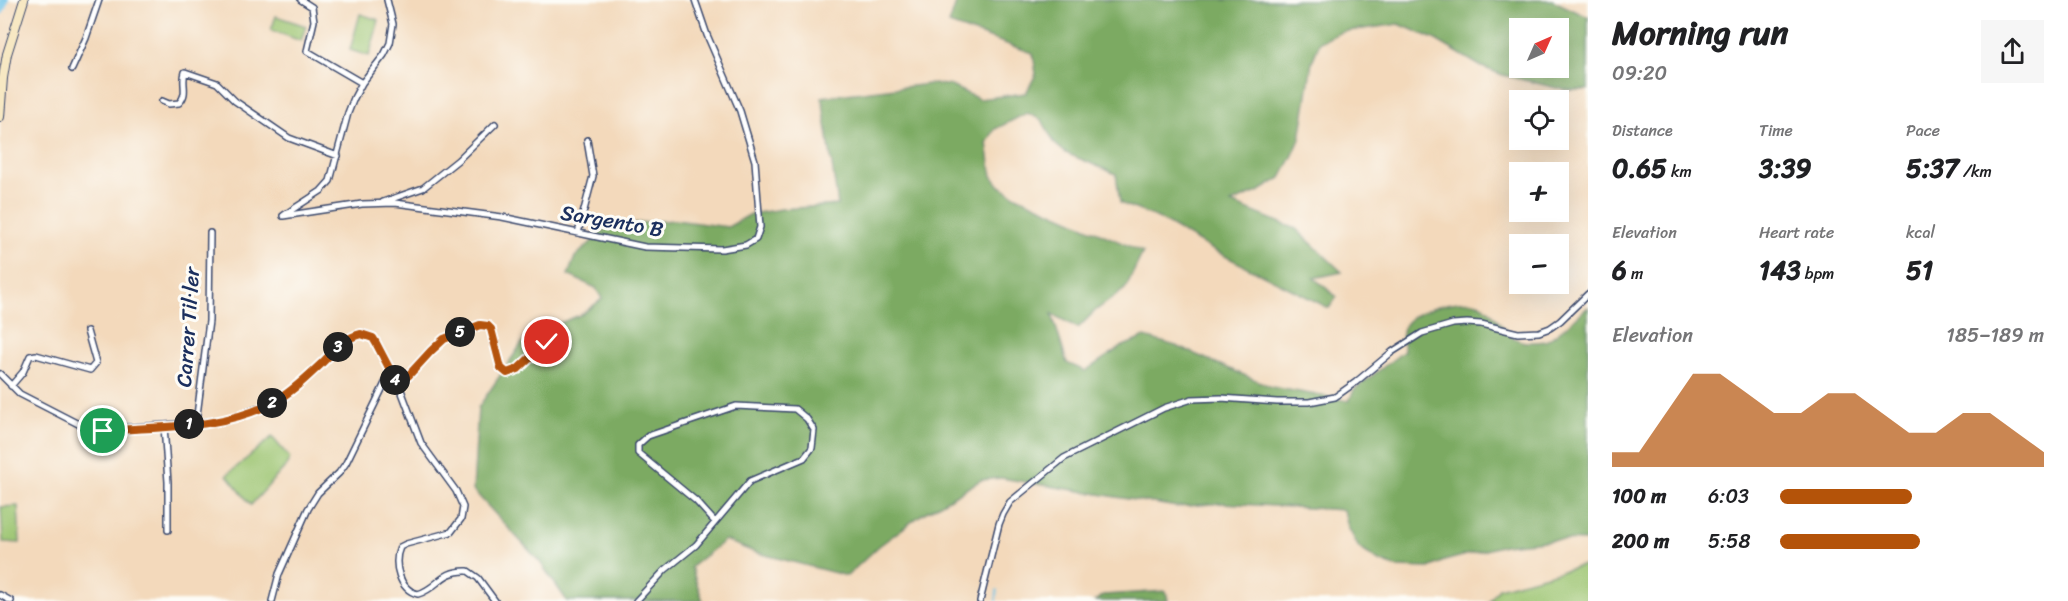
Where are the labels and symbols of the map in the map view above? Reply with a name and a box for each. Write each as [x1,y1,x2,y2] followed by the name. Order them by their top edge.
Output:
[1509,18,1569,78] north arrow
[558,193,666,249] street label: Sargento B
[165,264,211,388] street label: Carrer Til·ler
[521,316,572,367] pin
[445,317,475,347] pin: 5
[323,332,353,362] pin: 3
[380,365,410,395] pin: 4
[257,388,287,418] pin: 2
[77,405,128,456] pin
[174,409,204,439] pin: 1

